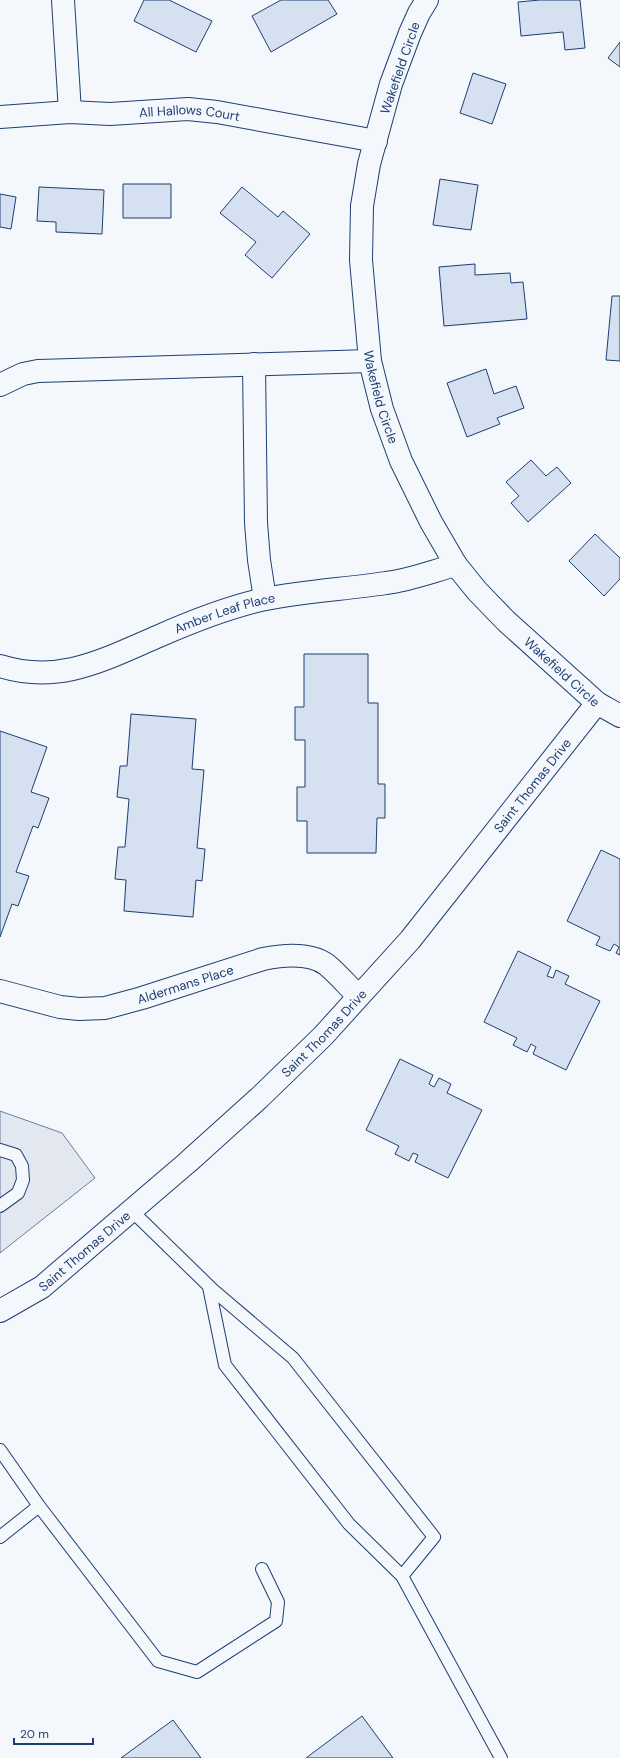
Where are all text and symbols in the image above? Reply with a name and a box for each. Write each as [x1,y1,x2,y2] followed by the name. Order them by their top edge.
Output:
[376,20,424,116] street label: Wakefield Circle
[138,100,241,125] street label: All Hallows Court
[361,349,402,446] street label: Wakefield Circle
[171,589,276,637] street label: Amber Leaf Place
[521,633,604,710] street label: Wakefield Circle
[490,734,575,836] street label: Saint Thomas Drive
[135,961,236,1007] street label: Aldermans Place
[277,985,370,1080] street label: Saint Thomas Drive
[35,1207,134,1295] street label: Saint Thomas Drive
[14,1720,93,1746] scale bar
[20,1726,49,1742] text: 20 m

